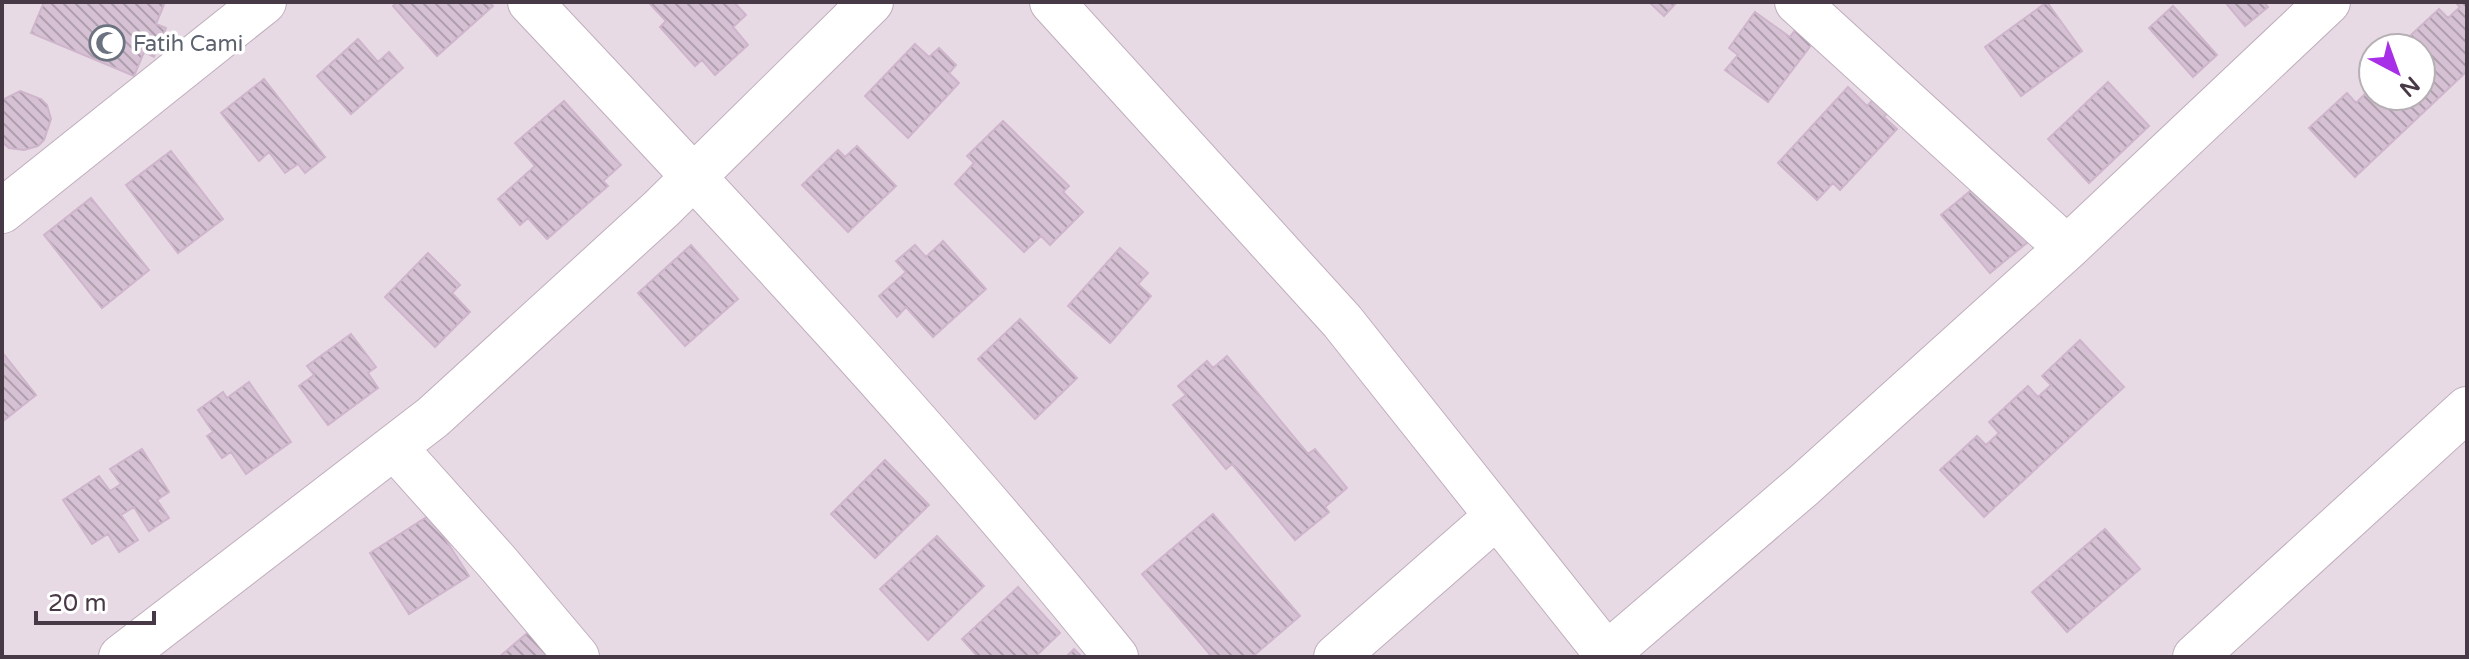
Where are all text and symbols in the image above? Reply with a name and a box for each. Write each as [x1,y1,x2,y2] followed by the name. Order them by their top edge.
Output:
[88,24,126,62] mosque icon: Fatih Cami
[133,31,243,57] place label: Fatih Cami
[2357,32,2437,112] north arrow
[2394,71,2425,102] text: N
[36,575,154,625] scale bar
[48,589,106,618] text: 20 m

